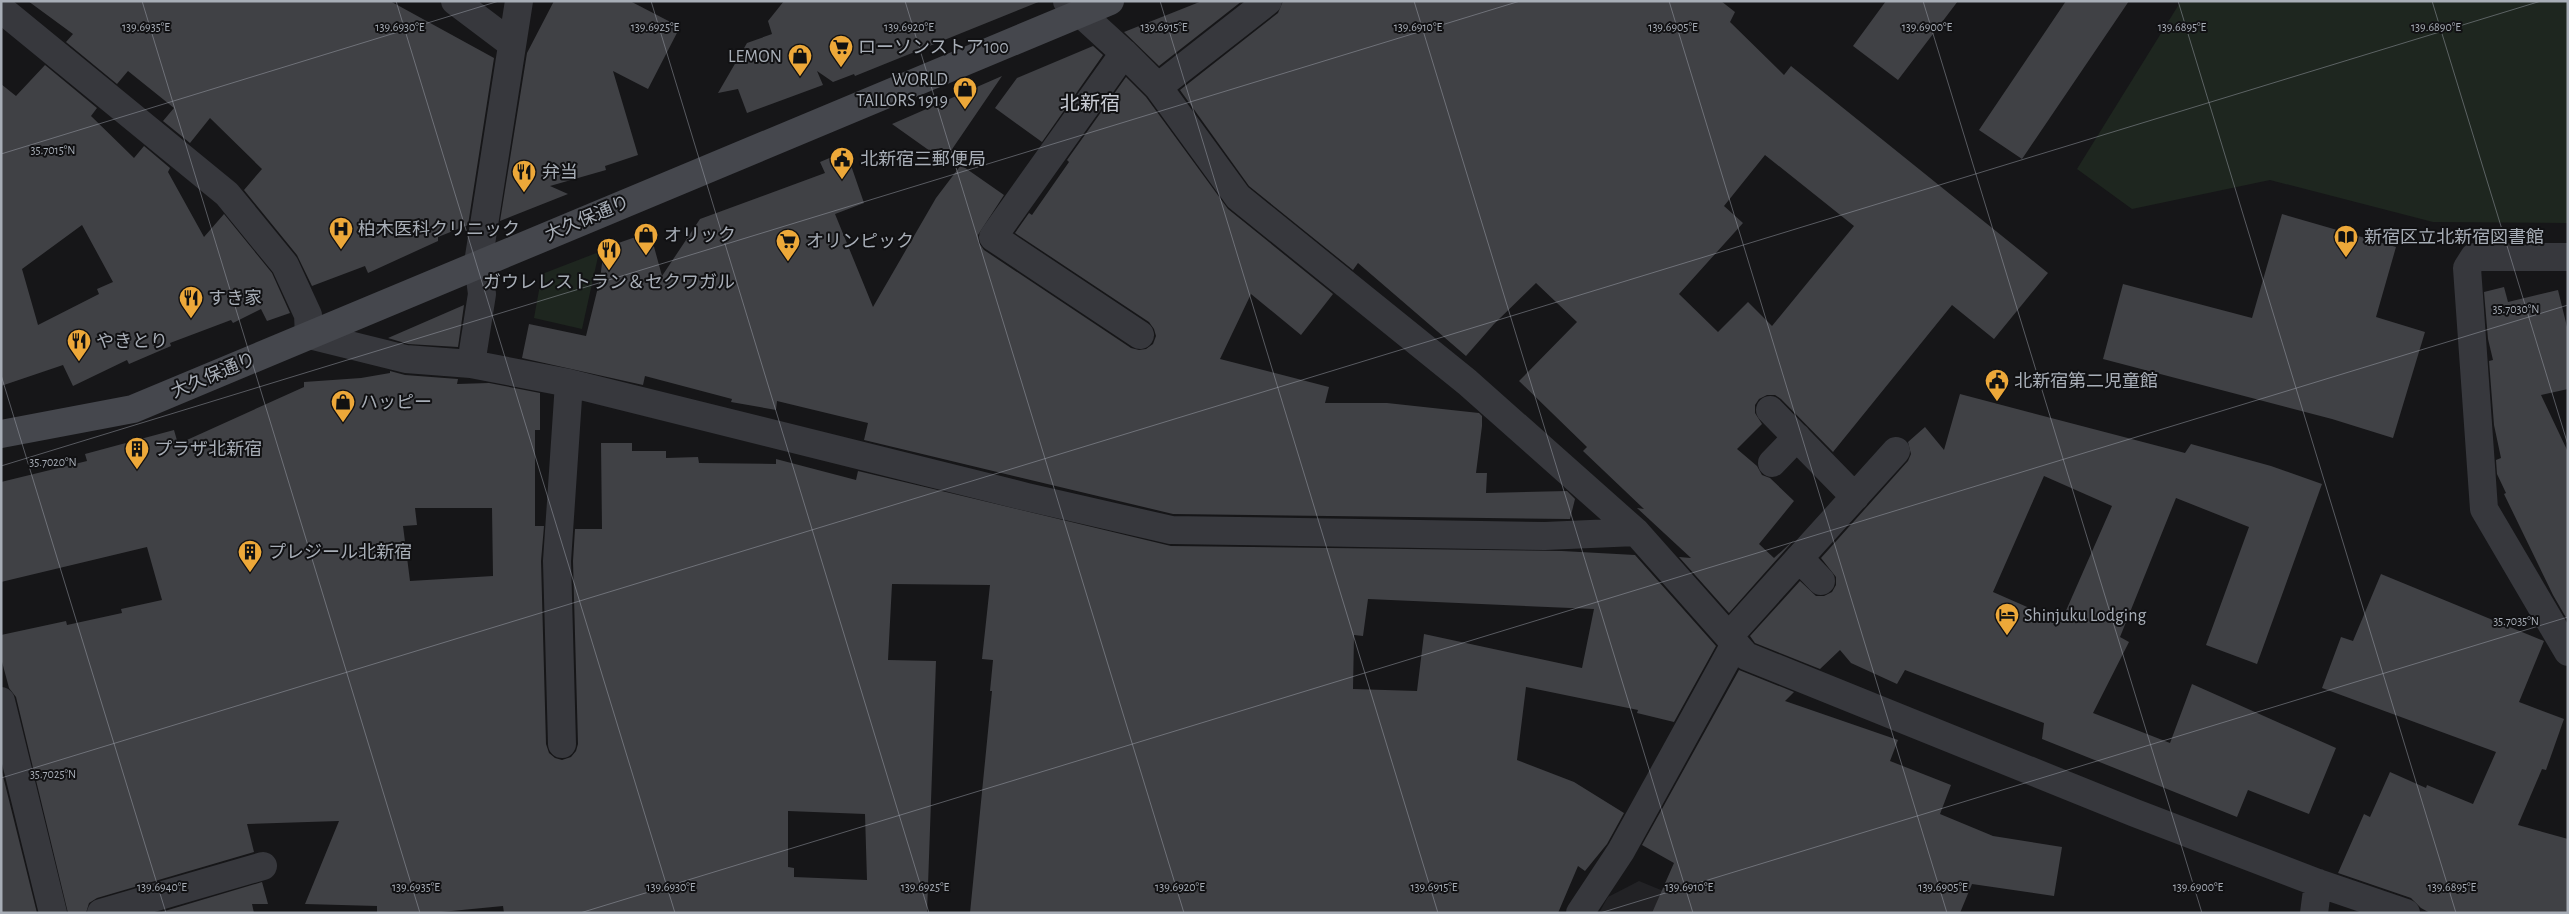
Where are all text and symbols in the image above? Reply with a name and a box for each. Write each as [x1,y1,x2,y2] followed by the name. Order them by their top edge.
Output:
[122,21,170,33] text: 139.6935°E
[375,21,425,33] text: 139.6930°E
[631,21,679,33] text: 139.6925°E
[884,21,934,33] text: 139.6920°E
[1140,21,1188,33] text: 139.6915°E
[1394,21,1442,33] text: 139.6910°E
[1648,21,1698,33] text: 139.6905°E
[1902,21,1953,33] text: 139.6900°E
[2158,21,2207,33] text: 139.6895°E
[2411,21,2461,33] text: 139.6890°E
[828,34,854,68] supermarket icon: ローソンストア100
[858,39,1009,57] place label: ローソンストア100
[787,43,813,77] shop icon: LEMON
[728,48,782,66] place label: LEMON
[856,71,948,110] place label: WORLD TAILORS 1919
[952,76,978,110] shop icon: WORLD TAILORS 1919
[1060,93,1120,114] district label: 北新宿
[31,144,75,156] text: 35.7015°N
[829,146,855,180] public building icon: 北新宿三郵便局
[860,149,986,169] place label: 北新宿三郵便局
[511,159,537,193] restaurant icon: 弁当
[542,162,578,182] place label: 弁当
[542,191,632,245] street label: 大久保通り
[328,216,354,250] hospital icon: 柏木医科クリニック
[358,220,520,239] place label: 柏木医科クリニック
[633,222,659,256] shop icon: オリック
[2333,224,2359,258] library icon: 新宿区立北新宿図書館
[664,226,736,245] place label: オリック
[2364,227,2544,247] place label: 新宿区立北新宿図書館
[775,228,801,262] supermarket icon: オリンピック
[806,232,914,251] place label: オリンピック
[596,237,622,271] restaurant icon: ガウレレストラン＆セクワガル
[483,273,735,292] place label: ガウレレストラン＆セクワガル
[178,285,204,319] restaurant icon: すき家
[208,289,262,308] place label: すき家
[2492,303,2540,315] text: 35.7030°N
[66,328,92,362] restaurant icon: やきとり
[96,332,168,351] place label: やきとり
[168,348,258,402] street label: 大久保通り
[1984,368,2010,402] public building icon: 北新宿第二児童館
[2014,371,2158,391] place label: 北新宿第二児童館
[330,389,356,423] shop icon: ハッピー
[360,394,432,412] place label: ハッピー
[124,436,150,470] building icon: プラザ北新宿
[154,439,262,459] place label: プラザ北新宿
[29,456,77,468] text: 35.7020°N
[237,539,263,573] building icon: プレジール北新宿
[268,542,412,562] place label: プレジール北新宿
[1994,602,2020,636] hotel icon: Shinjuku Lodging
[2024,607,2146,625] place label: Shinjuku Lodging
[2493,615,2539,627] text: 35.7035°N
[30,768,76,780] text: 35.7025°N
[137,881,187,893] text: 139.6940°E
[392,881,440,893] text: 139.6935°E
[646,881,696,893] text: 139.6930°E
[901,881,949,893] text: 139.6925°E
[1155,881,1205,893] text: 139.6920°E
[1410,881,1458,893] text: 139.6915°E
[1665,881,1713,893] text: 139.6910°E
[1918,881,1968,893] text: 139.6905°E
[2173,881,2224,893] text: 139.6900°E
[2428,881,2477,893] text: 139.6895°E

